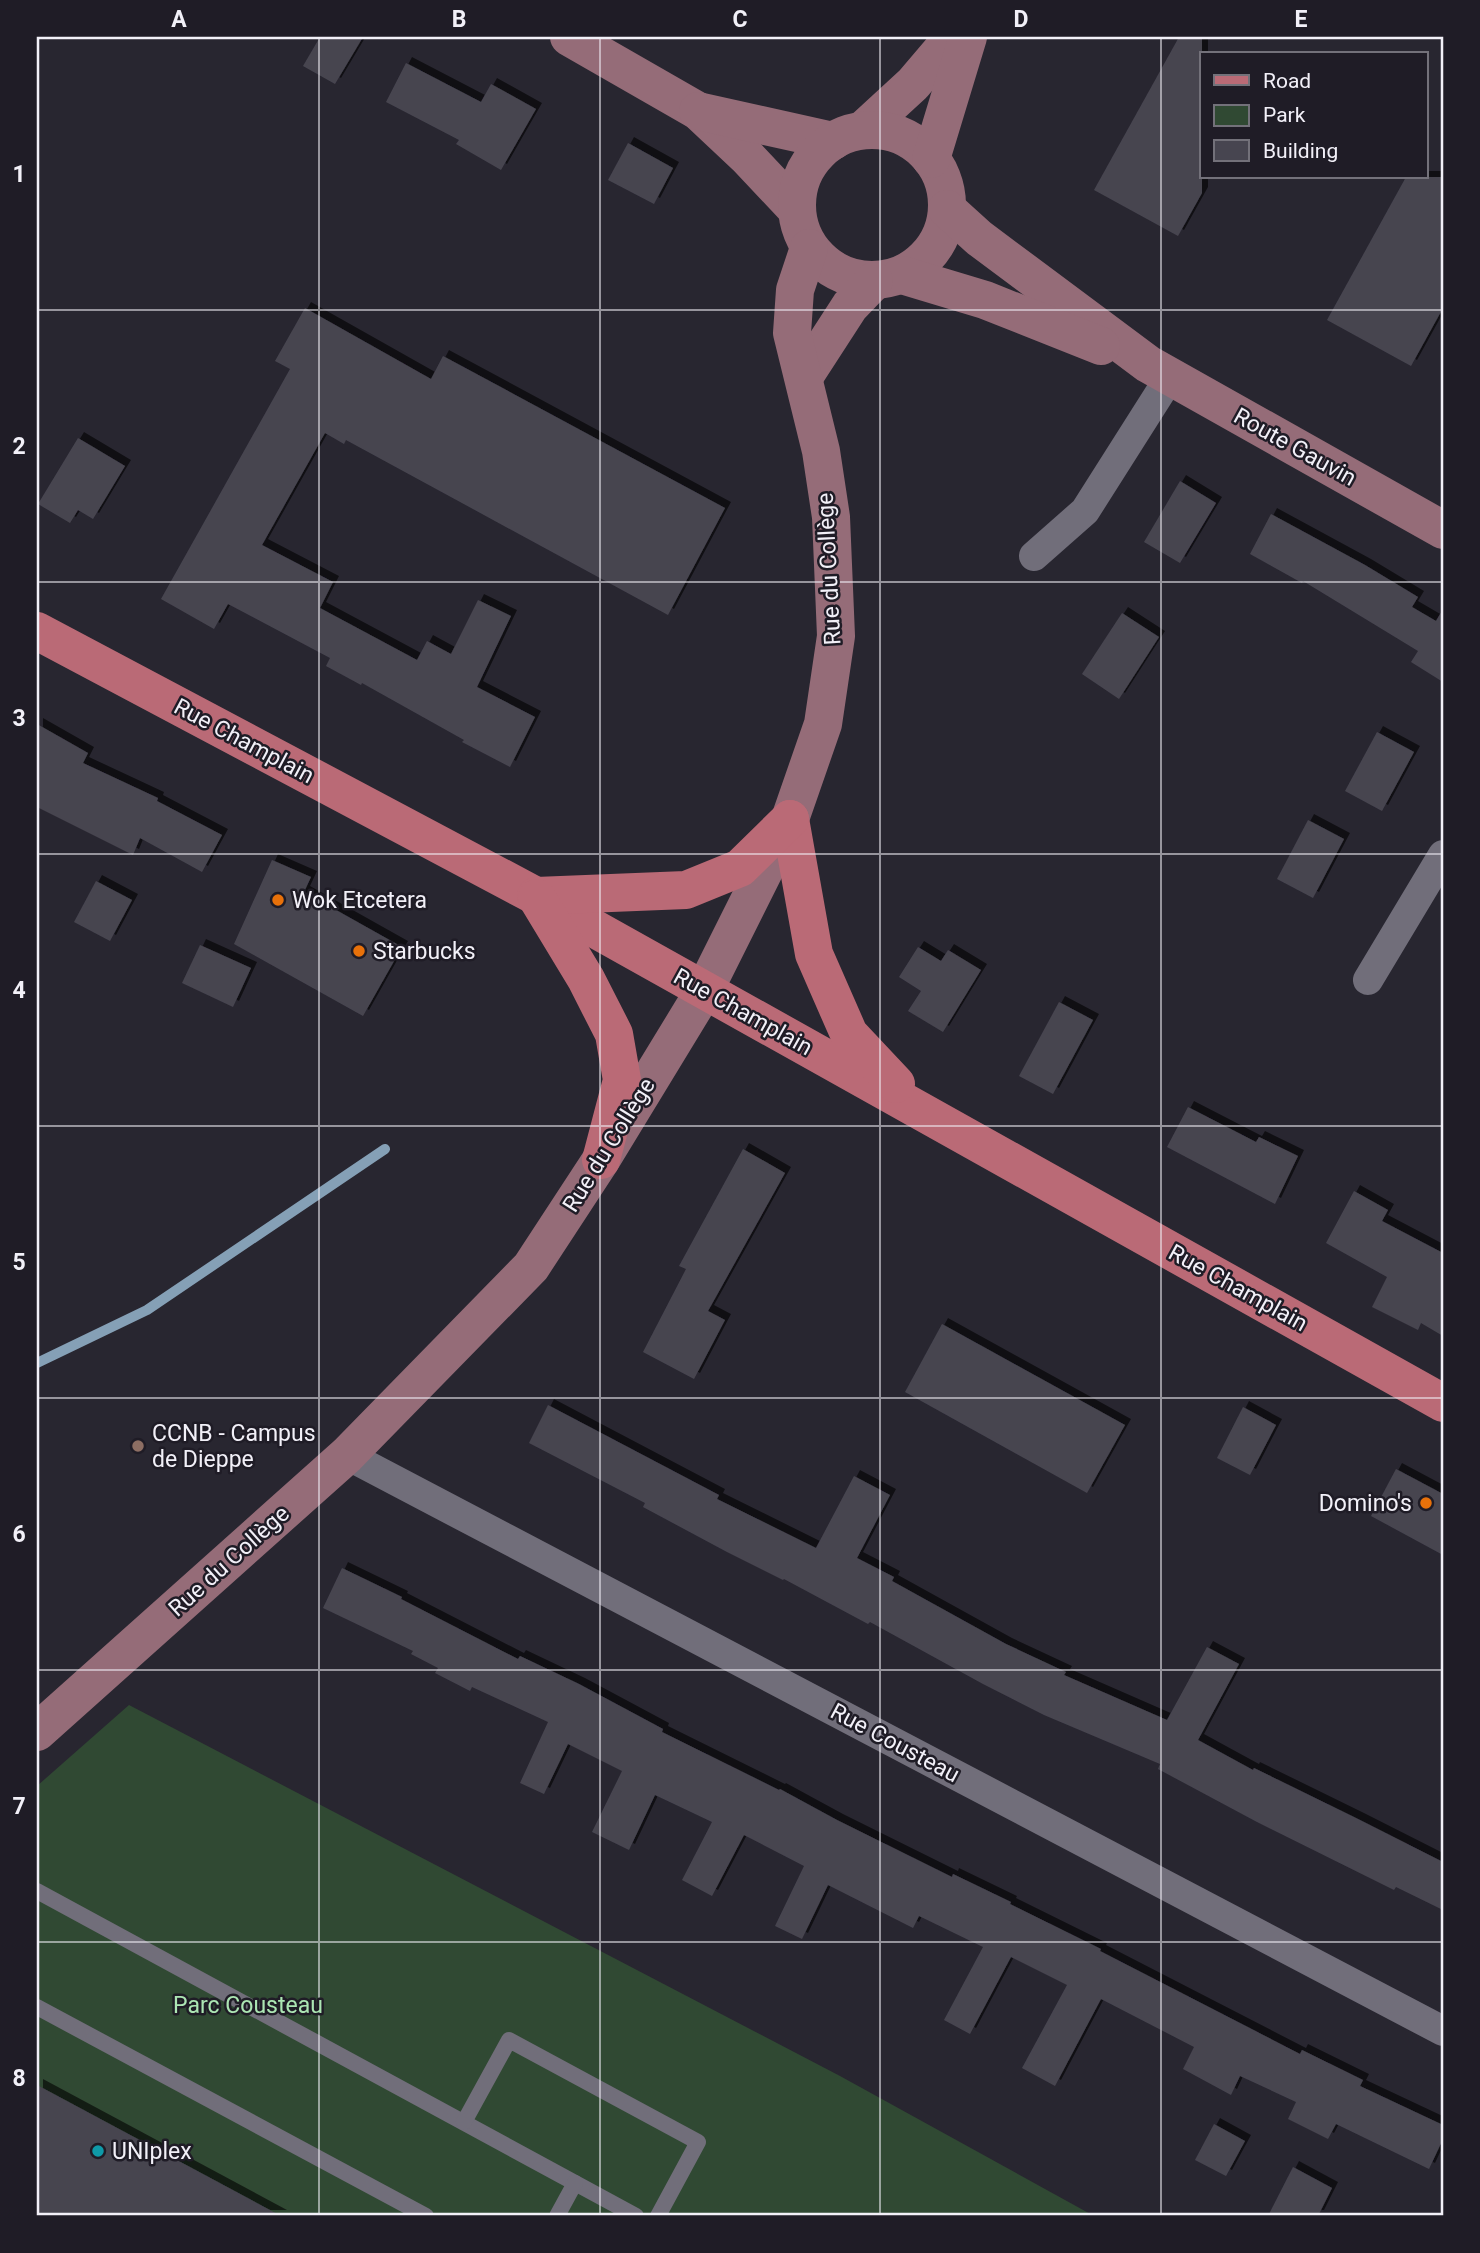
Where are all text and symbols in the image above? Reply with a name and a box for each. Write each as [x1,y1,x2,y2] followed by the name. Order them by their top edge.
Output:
[171,6,187,33] text: A
[452,6,466,33] text: B
[732,6,748,33] text: C
[1014,6,1028,33] text: D
[1295,6,1308,33] text: E
[1200,52,1428,178] legend
[1263,69,1311,93] text: Road
[1263,103,1306,127] text: Park
[1263,139,1338,163] text: Building
[12,161,26,188] text: 1
[1229,402,1361,492] street label: Route Gauvin
[12,433,26,460] text: 2
[812,492,846,646] street label: Rue du Collège
[170,693,318,789] street label: Rue Champlain
[12,705,26,732] text: 3
[292,887,427,914] place label: Wok Etcetera
[270,892,286,908] marker: Wok Etcetera
[373,938,476,965] place label: Starbucks
[351,943,367,959] marker: Starbucks
[669,963,817,1061] street label: Rue Champlain
[12,977,26,1004] text: 4
[557,1073,661,1217] street label: Rue du Collège
[1164,1239,1312,1337] street label: Rue Champlain
[12,1249,26,1276] text: 5
[152,1420,316,1473] place label: CCNB - Campus de Dieppe
[130,1438,146,1454] marker: CCNB - Campus de Dieppe
[1319,1490,1412,1517] place label: Domino's
[1418,1495,1434,1511] marker: Domino's
[163,1500,295,1622] street label: Rue du Collège
[12,1521,26,1548] text: 6
[826,1698,964,1788] street label: Rue Cousteau
[12,1793,26,1820] text: 7
[173,1992,323,2019] park label: Parc Cousteau
[12,2065,26,2092] text: 8
[112,2138,192,2165] place label: UNIplex
[90,2143,106,2159] marker: UNIplex

